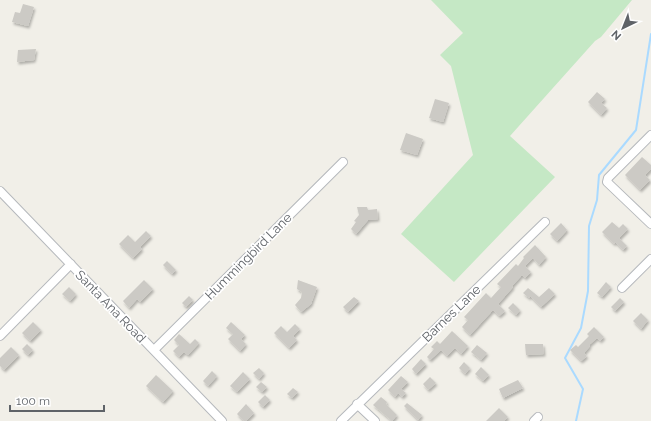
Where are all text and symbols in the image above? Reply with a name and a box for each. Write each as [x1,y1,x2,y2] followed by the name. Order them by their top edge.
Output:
[603,8,643,48] north arrow
[609,27,624,43] text: N
[202,210,295,303] street label: Hummingbird Lane
[72,267,149,346] street label: Santa Ana Road
[419,282,484,345] street label: Barnes Lane
[10,387,104,413] scale bar
[16,394,50,408] text: 100 m

